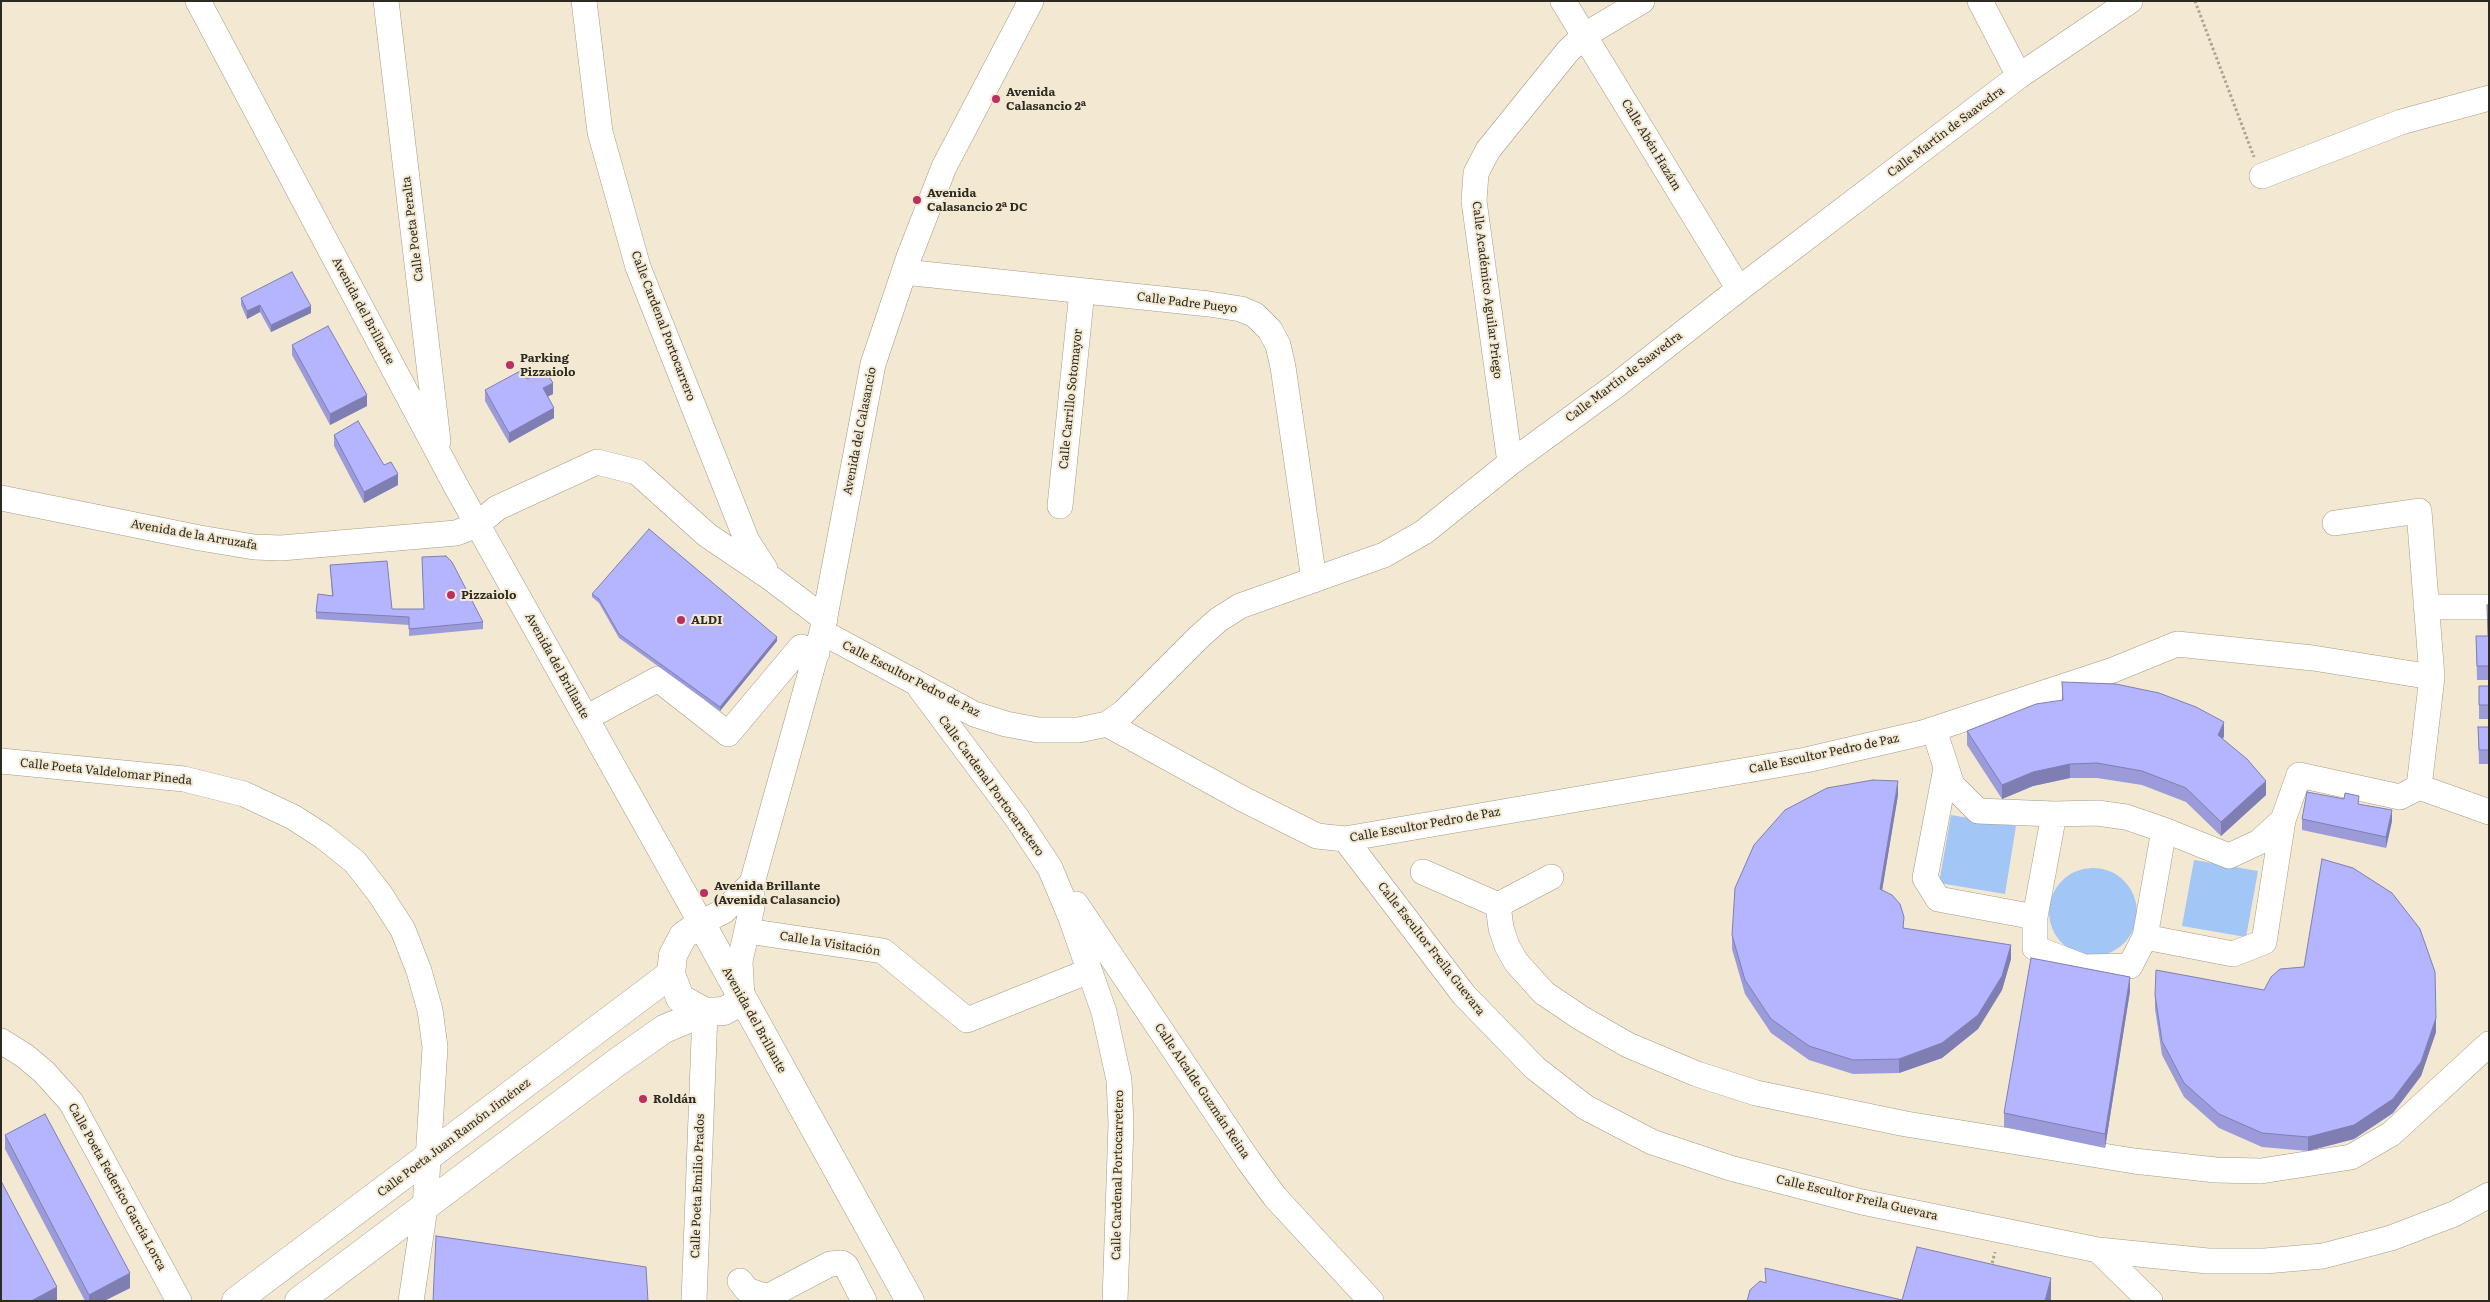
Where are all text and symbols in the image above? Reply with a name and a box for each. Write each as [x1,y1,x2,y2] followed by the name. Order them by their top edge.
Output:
[1885,83,2007,181] street label: Calle Martín de Saavedra
[1006,85,1086,113] place label: Avenida Calasancio 2ª
[990,93,1002,105] marker: Avenida Calasancio 2ª
[1618,97,1684,193] street label: Calle Abén Hazám
[399,176,427,282] street label: Calle Poeta Peralta
[927,186,1027,214] place label: Avenida Calasancio 2ª DC
[911,194,923,206] marker: Avenida Calasancio 2ª DC
[1469,200,1505,380] street label: Calle Académico Aguilar Priego
[628,249,698,403] street label: Calle Cardenal Portocarrero
[329,255,397,367] street label: Avenida del Brillante
[1136,290,1238,316] street label: Calle Padre Pueyo
[1056,328,1086,470] street label: Calle Carrillo Sotomayor
[1563,328,1685,426] street label: Calle Martín de Saavedra
[520,351,575,379] place label: Parking Pizzaiolo
[504,359,516,371] marker: Parking Pizzaiolo
[841,366,879,496] street label: Avenida del Calasancio
[130,517,258,553] street label: Avenida de la Arruzafa
[461,588,516,602] place label: Pizzaiolo
[445,589,457,601] marker: Pizzaiolo
[522,610,592,722] street label: Avenida del Brillante
[691,613,722,627] place label: ALDI
[675,614,687,626] marker: ALDI
[840,638,982,720] street label: Calle Escultor Pedro de Paz
[935,713,1047,859] street label: Calle Cardenal Portocarretero
[1748,731,1900,777] street label: Calle Escultor Pedro de Paz
[19,756,193,788] street label: Calle Poeta Valdelomar Pineda
[1349,805,1501,845] street label: Calle Escultor Pedro de Paz
[714,879,840,907] place label: Avenida Brillante (Avenida Calasancio)
[1374,879,1488,1019] street label: Calle Escultor Freila Guevara
[698,887,710,899] marker: Avenida Brillante (Avenida Calasancio)
[779,929,881,959] street label: Calle la Visitación
[719,964,789,1076] street label: Avenida del Brillante
[1151,1021,1253,1161] street label: Calle Alcalde Guzmán Reina
[375,1076,533,1200] street label: Calle Poeta Juan Ramón Jiménez
[1109,1090,1127,1260] street label: Calle Cardenal Portocarretero
[653,1092,696,1106] place label: Roldán
[637,1093,649,1105] marker: Roldán
[65,1101,169,1273] street label: Calle Poeta Federico García Lorca
[688,1113,708,1259] street label: Calle Poeta Emilio Prados
[1775,1172,1939,1224] street label: Calle Escultor Freila Guevara

